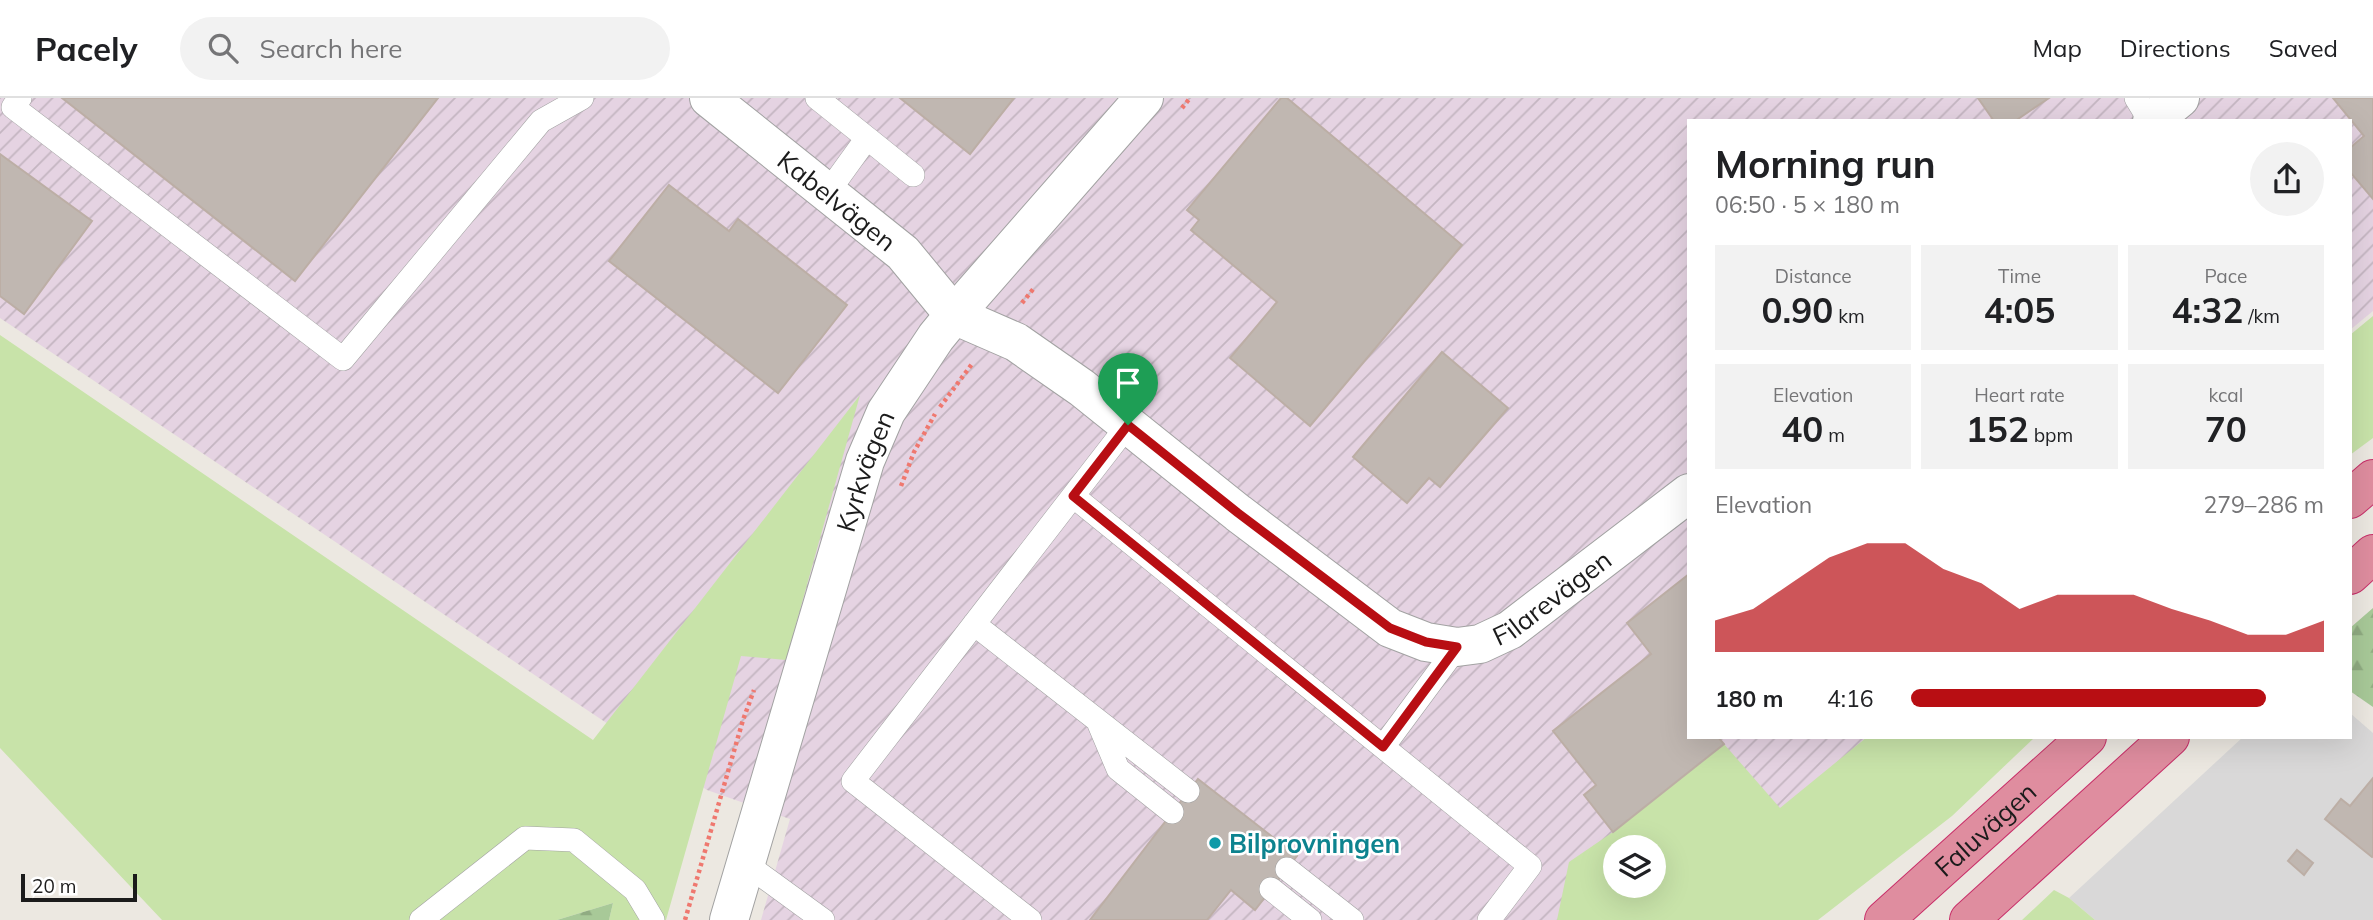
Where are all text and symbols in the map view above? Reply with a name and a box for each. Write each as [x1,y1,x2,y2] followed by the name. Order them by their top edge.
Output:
[180,17,670,80] search box
[35,28,138,69] text: Pacely
[204,29,242,67] icon: search
[260,32,403,65] text: Search here
[2032,33,2082,63] text: Map
[2120,33,2231,63] text: Directions
[2269,33,2338,63] text: Saved
[1715,140,1936,188] text: Morning run
[2250,142,2324,216] button: share
[771,143,903,258] street label: Kabelvägen
[1715,190,1900,219] text: 06:50 · 5 × 180 m
[1775,264,1852,288] text: Distance
[1998,264,2041,288] text: Time
[2204,264,2247,288] text: Pace
[1762,288,1833,332] text: 0.90
[1984,288,2055,332] text: 4:05
[2172,288,2243,332] text: 4:32
[1833,304,1865,328] text: km
[2243,304,2280,328] text: /km
[1098,353,1158,425] pin
[1109,364,1147,402] icon: arrive
[1773,383,1853,407] text: Elevation
[1974,383,2065,407] text: Heart rate
[2208,383,2243,407] text: kcal
[828,405,901,536] street label: Kyrkvägen
[1781,407,1823,451] text: 40
[1966,407,2029,451] text: 152
[2205,407,2247,451] text: 70
[1823,423,1845,447] text: m
[2029,423,2073,447] text: bpm
[1715,490,1812,519] text: Elevation
[2203,490,2324,519] text: 279–286 m
[1487,542,1617,652] street label: Filarevägen
[1715,684,1783,713] text: 180 m
[1827,684,1874,713] text: 4:16
[1927,775,2043,883] street label: Faluvägen
[1229,827,1400,860] place label: Bilprovningen
[1207,835,1223,851] marker: Bilprovningen
[1603,835,1666,898] map controls
[1603,835,1666,898] button: layers
[21,871,136,903] scale bar
[32,874,76,898] text: 20 m

